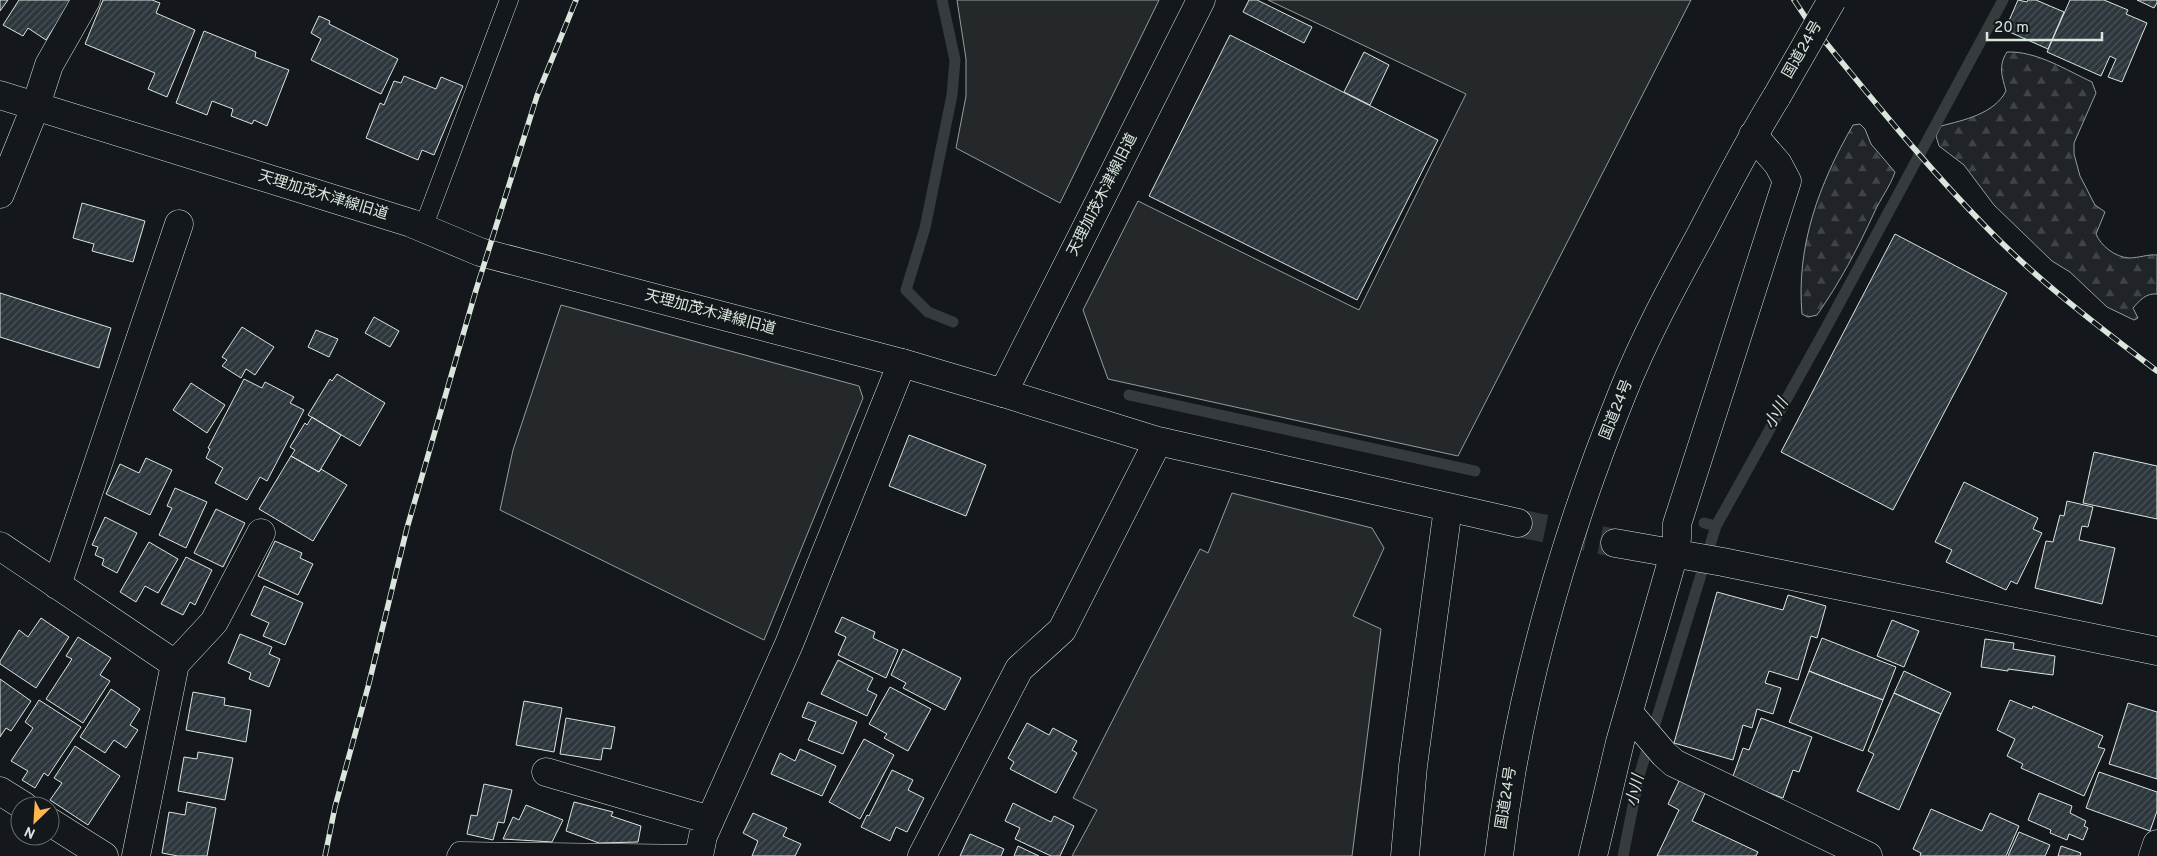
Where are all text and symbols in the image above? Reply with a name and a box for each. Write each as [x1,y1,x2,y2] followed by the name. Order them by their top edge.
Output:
[1987,10,2102,42] scale bar
[1779,18,1827,82] street label: 国道24号
[1994,19,2029,38] text: 20 m
[1064,131,1142,259] street label: 天理加茂木津線旧道
[256,167,390,225] street label: 天理加茂木津線旧道
[642,286,778,340] street label: 天理加茂木津線旧道
[1596,377,1638,443] street label: 国道24号
[1760,393,1794,433] water label: 小川
[1493,765,1521,831] street label: 国道24号
[1623,771,1650,809] water label: 小川
[10,796,60,846] north arrow
[22,822,38,841] text: N

